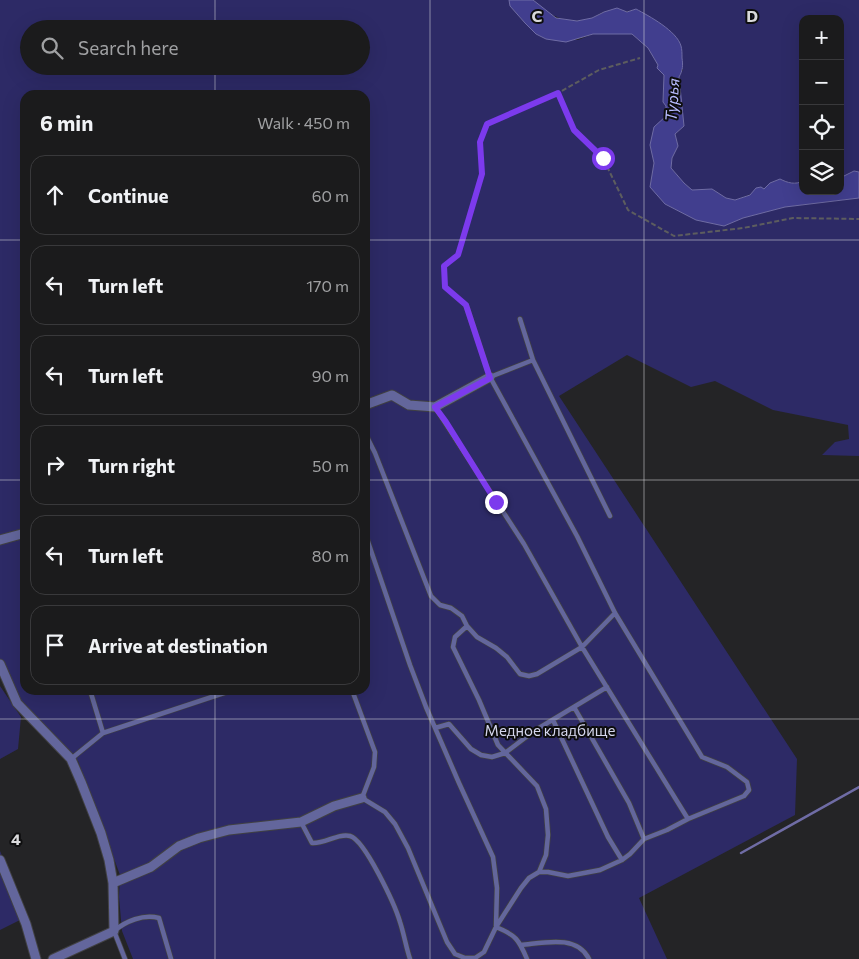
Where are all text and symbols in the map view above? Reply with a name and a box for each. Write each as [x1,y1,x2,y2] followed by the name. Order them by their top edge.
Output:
[532,6,543,25] text: C
[746,6,758,25] text: D
[799,15,844,195] map controls
[799,15,844,60] button: +
[20,20,370,75] search box
[38,34,66,62] icon: search
[78,36,178,59] text: Search here
[799,60,844,105] button: −
[661,78,682,122] water label: Турья
[799,105,844,150] button: locate
[40,110,93,135] text: 6 min
[257,113,350,132] text: Walk · 450 m
[592,147,615,170] route start
[799,150,844,195] button: layers
[41,181,69,209] icon: ahead
[88,184,168,207] text: Continue
[312,186,349,205] text: 60 m
[41,271,69,299] icon: left
[88,274,163,297] text: Turn left
[306,276,349,295] text: 170 m
[41,361,69,389] icon: left
[88,364,163,387] text: Turn left
[312,366,349,385] text: 90 m
[41,451,69,479] icon: right
[88,454,175,477] text: Turn right
[312,456,349,475] text: 50 m
[485,491,508,514] route end
[41,541,69,569] icon: left
[88,544,163,567] text: Turn left
[312,546,349,565] text: 80 m
[41,631,69,659] icon: arrive
[88,634,268,657] text: Arrive at destination
[485,721,616,739] park label: Медное кладбище
[11,829,21,848] text: 4

